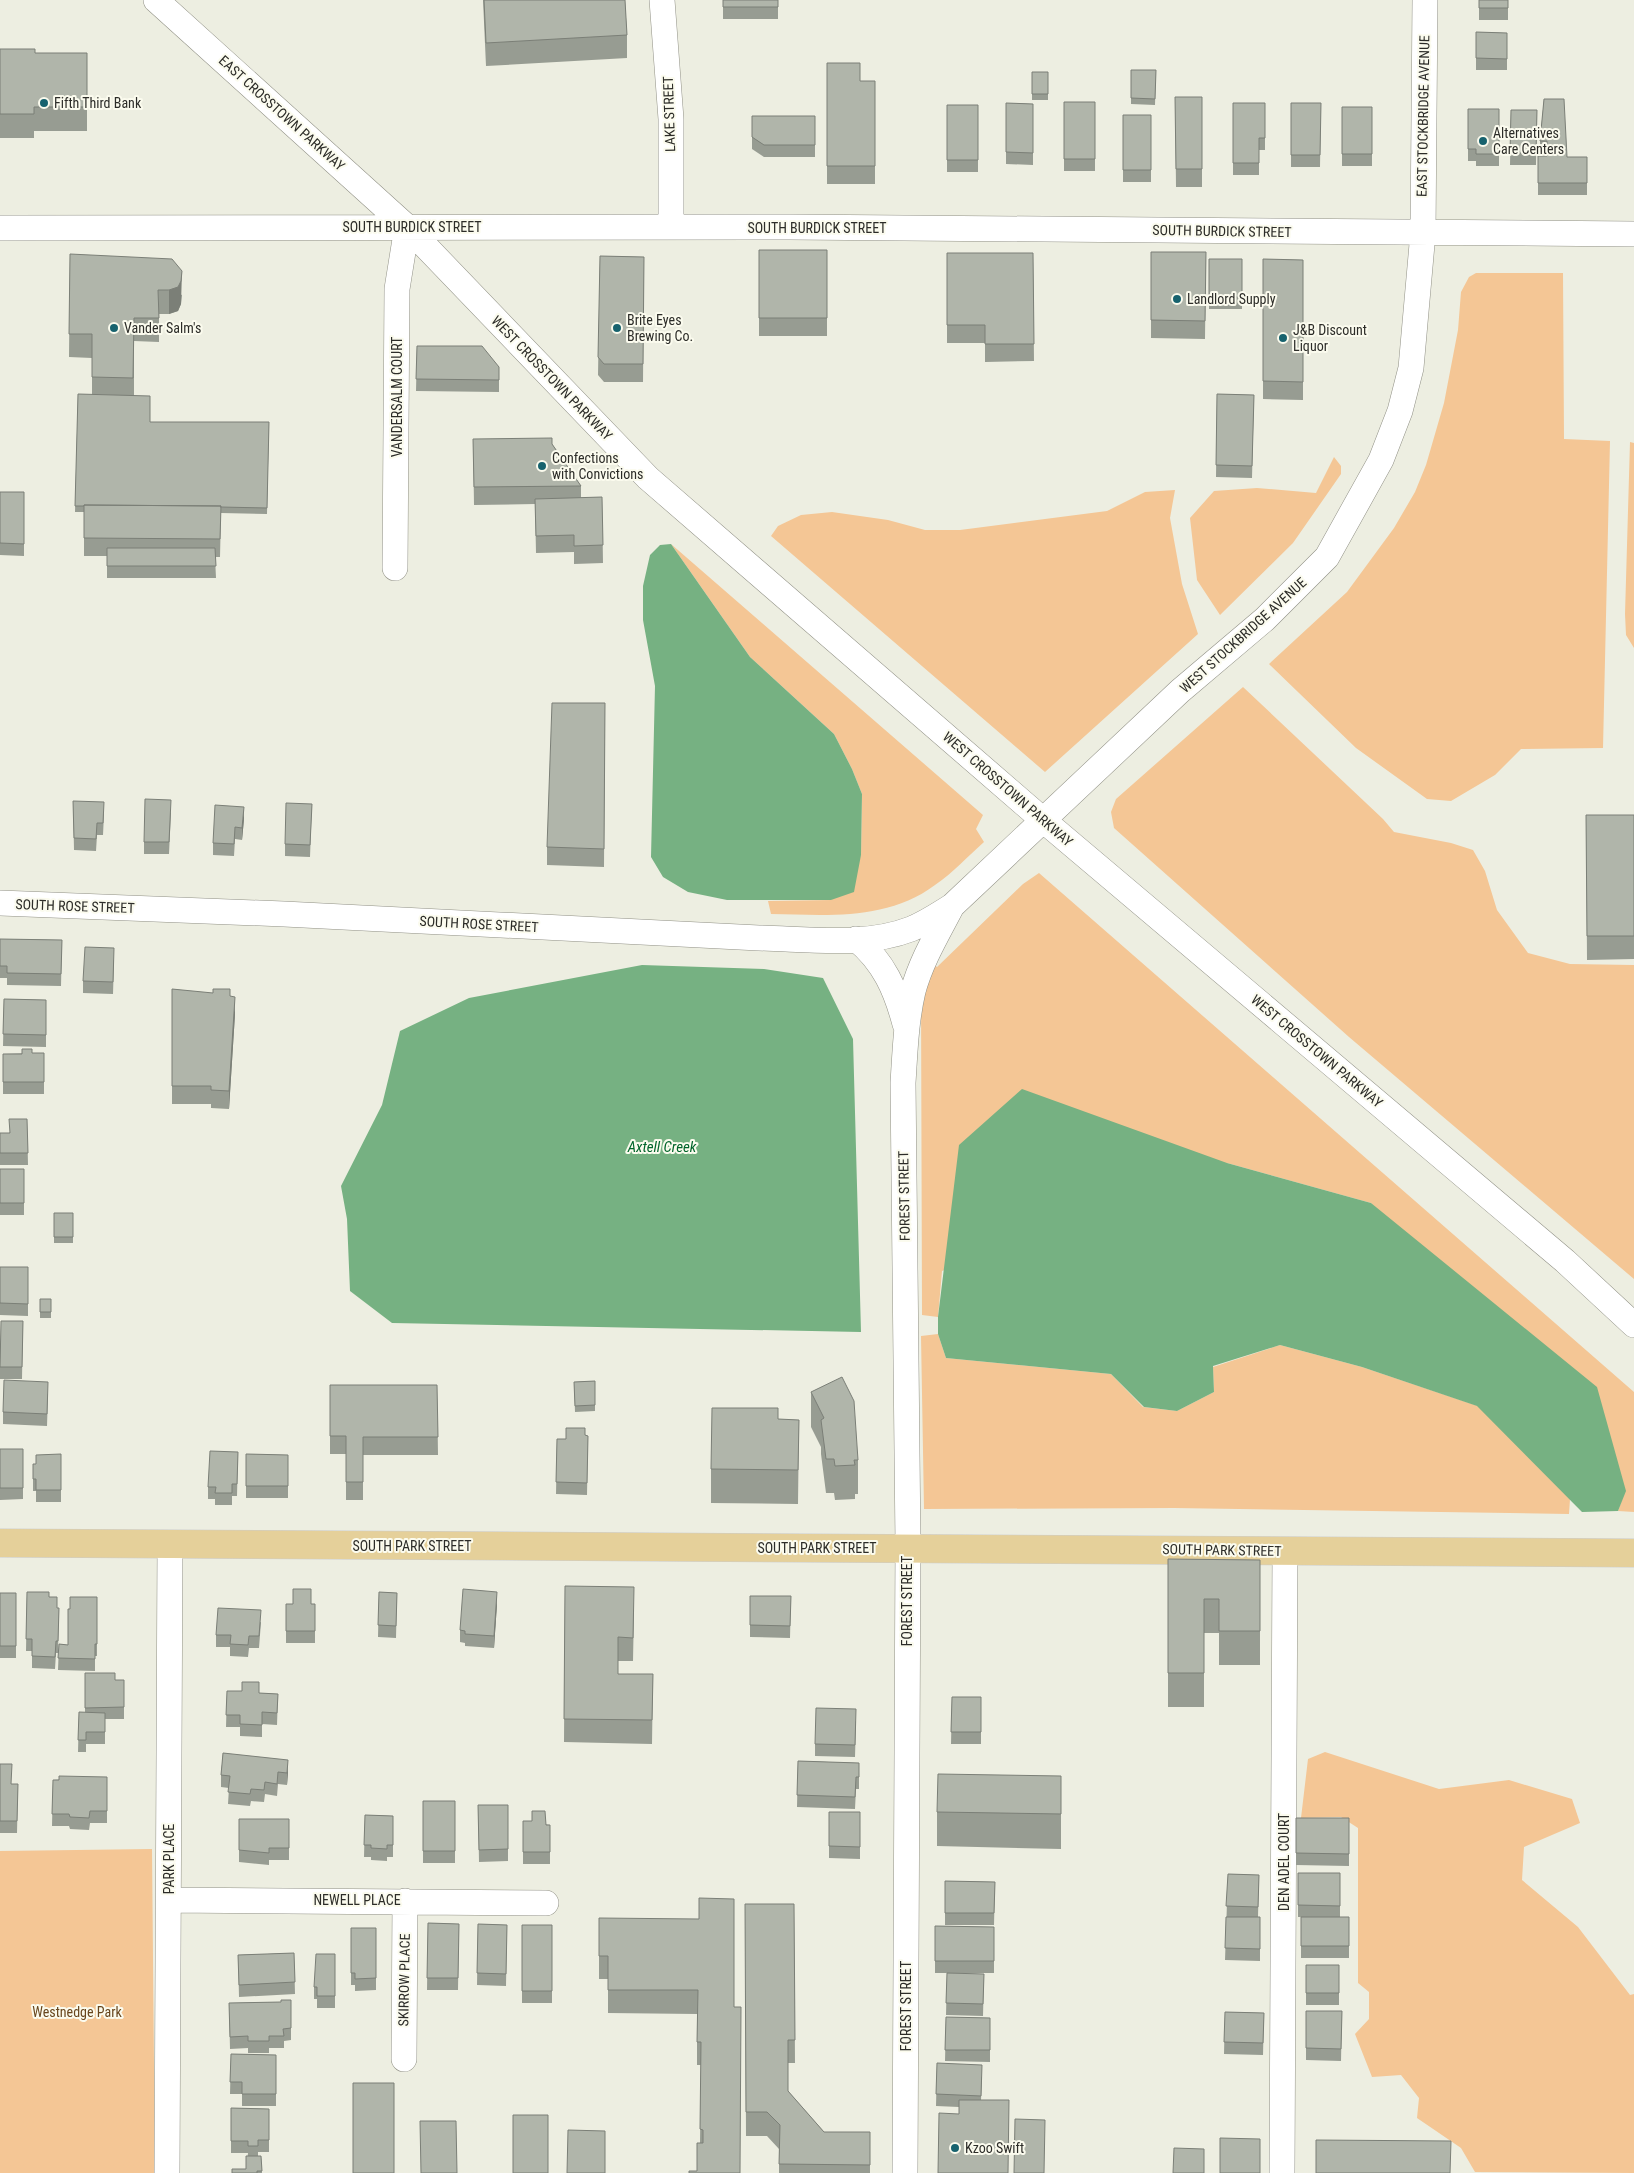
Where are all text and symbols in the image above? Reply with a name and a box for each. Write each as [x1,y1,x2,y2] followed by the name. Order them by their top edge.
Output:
[1414,35,1432,197] street label: EAST STOCKBRIDGE AVENUE
[216,52,349,174] street label: EAST CROSSTOWN PARKWAY
[660,76,678,152] street label: LAKE STREET
[54,95,142,111] place label: Fifth Third Bank
[38,97,50,109] marker: Fifth Third Bank
[1493,125,1564,157] place label: Alternatives Care Centers
[1477,135,1489,147] marker: Alternatives Care Centers
[342,219,482,235] street label: SOUTH BURDICK STREET
[747,220,887,236] street label: SOUTH BURDICK STREET
[1152,222,1292,240] street label: SOUTH BURDICK STREET
[1187,291,1276,307] place label: Landlord Supply
[1171,293,1183,305] marker: Landlord Supply
[627,312,693,344] place label: Brite Eyes Brewing Co.
[488,313,616,444] street label: WEST CROSSTOWN PARKWAY
[124,320,201,336] place label: Vander Salm's
[108,322,120,334] marker: Vander Salm's
[611,322,623,334] marker: Brite Eyes Brewing Co.
[1293,322,1367,354] place label: J&B Discount Liquor
[1277,332,1289,344] marker: J&B Discount Liquor
[389,337,405,457] street label: VANDERSALM COURT
[552,450,643,482] place label: Confections with Convictions
[536,460,548,472] marker: Confections with Convictions
[1177,574,1309,696] street label: WEST STOCKBRIDGE AVENUE
[940,728,1077,850] street label: WEST CROSSTOWN PARKWAY
[15,896,135,916] street label: SOUTH ROSE STREET
[419,913,539,935] street label: SOUTH ROSE STREET
[1248,991,1386,1111] street label: WEST CROSSTOWN PARKWAY
[627,1138,697,1156] water label: Axtell Creek
[895,1151,913,1241] street label: FOREST STREET
[352,1538,472,1554] street label: SOUTH PARK STREET
[757,1540,877,1556] street label: SOUTH PARK STREET
[1162,1541,1282,1559] street label: SOUTH PARK STREET
[899,1556,915,1646] street label: FOREST STREET
[1276,1813,1292,1911] street label: DEN ADEL COURT
[161,1824,177,1894] street label: PARK PLACE
[313,1892,401,1908] street label: NEWELL PLACE
[395,1933,413,2027] street label: SKIRROW PLACE
[898,1961,914,2051] street label: FOREST STREET
[32,2004,122,2020] park label: Westnedge Park
[965,2140,1024,2156] place label: Kzoo Swift
[949,2142,961,2154] marker: Kzoo Swift

